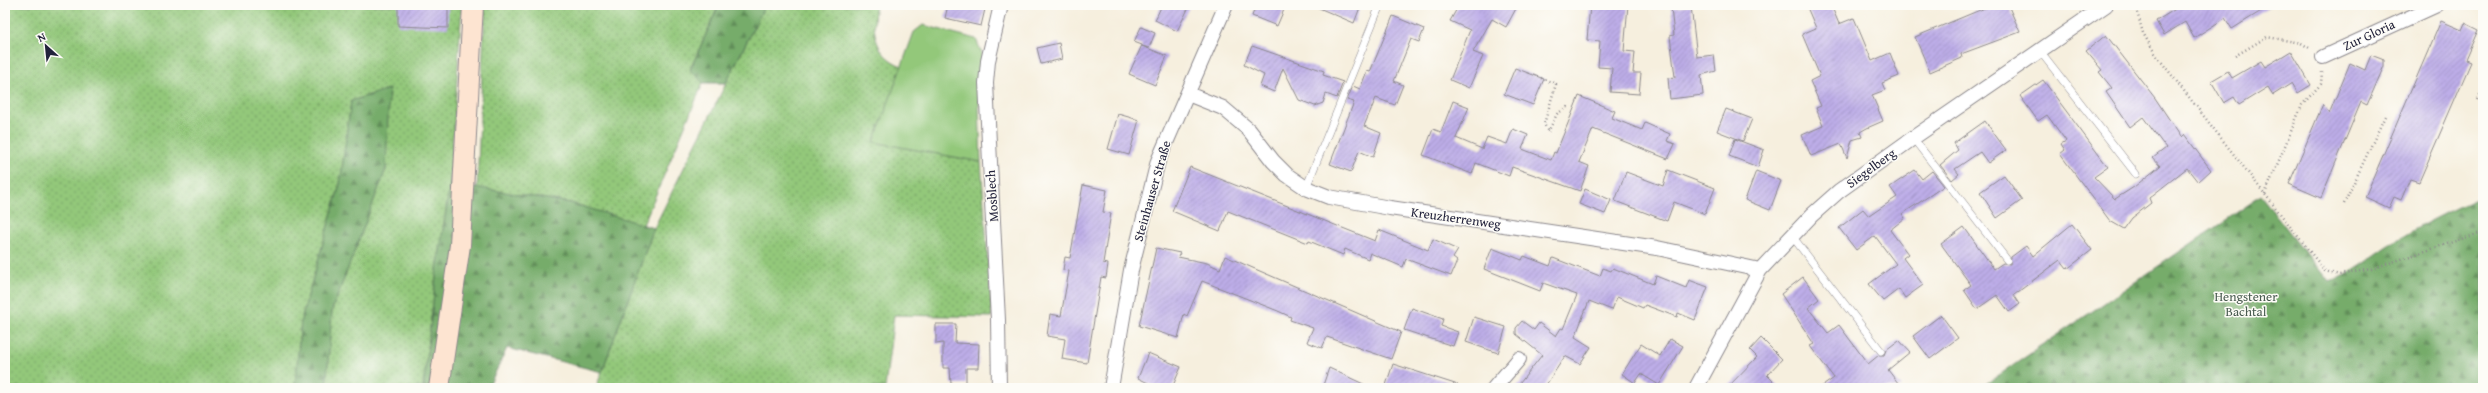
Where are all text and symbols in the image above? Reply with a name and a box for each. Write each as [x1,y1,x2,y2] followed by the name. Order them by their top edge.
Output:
[2340,14,2399,55] street label: Zur Gloria
[26,26,66,66] north arrow
[35,28,49,46] text: N
[1129,138,1175,244] street label: Steinhauser Straße
[1842,143,1900,192] street label: Siegelberg
[981,169,1003,222] street label: Mosblech
[1410,202,1503,234] street label: Kreuzherrenweg
[2214,287,2278,321] park label: Hengstener Bachtal

